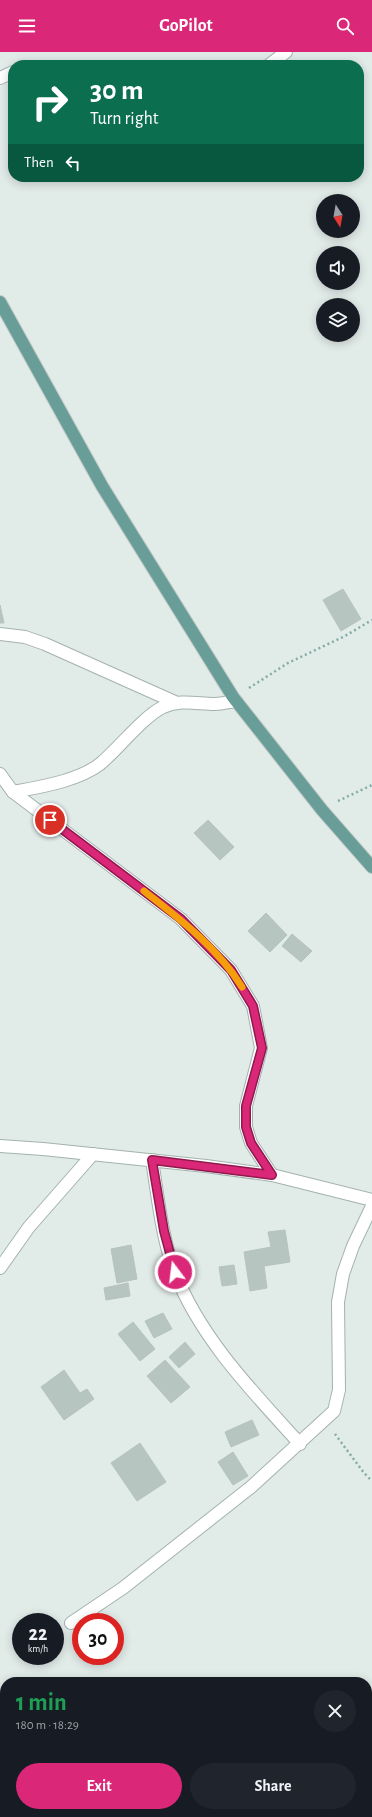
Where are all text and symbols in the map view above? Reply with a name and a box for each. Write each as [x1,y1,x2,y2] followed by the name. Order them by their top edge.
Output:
[16,15,38,37] icon: menu
[334,15,356,37] icon: search
[159,17,213,35] text: GoPilot
[24,76,76,128] icon: right
[90,77,143,105] text: 30 m
[90,110,159,128] text: Turn right
[62,152,84,174] icon: left
[24,155,54,170] text: Then
[316,194,360,238] north arrow
[316,194,360,342] map controls
[316,246,360,290] button: sound
[316,298,360,342] button: layers
[33,803,67,837] pin
[39,809,61,831] icon: arrive
[154,1251,196,1293] position arrow
[72,1613,124,1665] speed limit sign: 30
[29,1624,47,1644] text: 22
[28,1644,48,1654] text: km/h
[314,1690,356,1732] button: close
[16,1691,67,1715] text: 1 min
[16,1719,79,1732] text: 180 m · 18:29
[16,1763,182,1809] button: Exit
[190,1763,356,1809] button: Share

